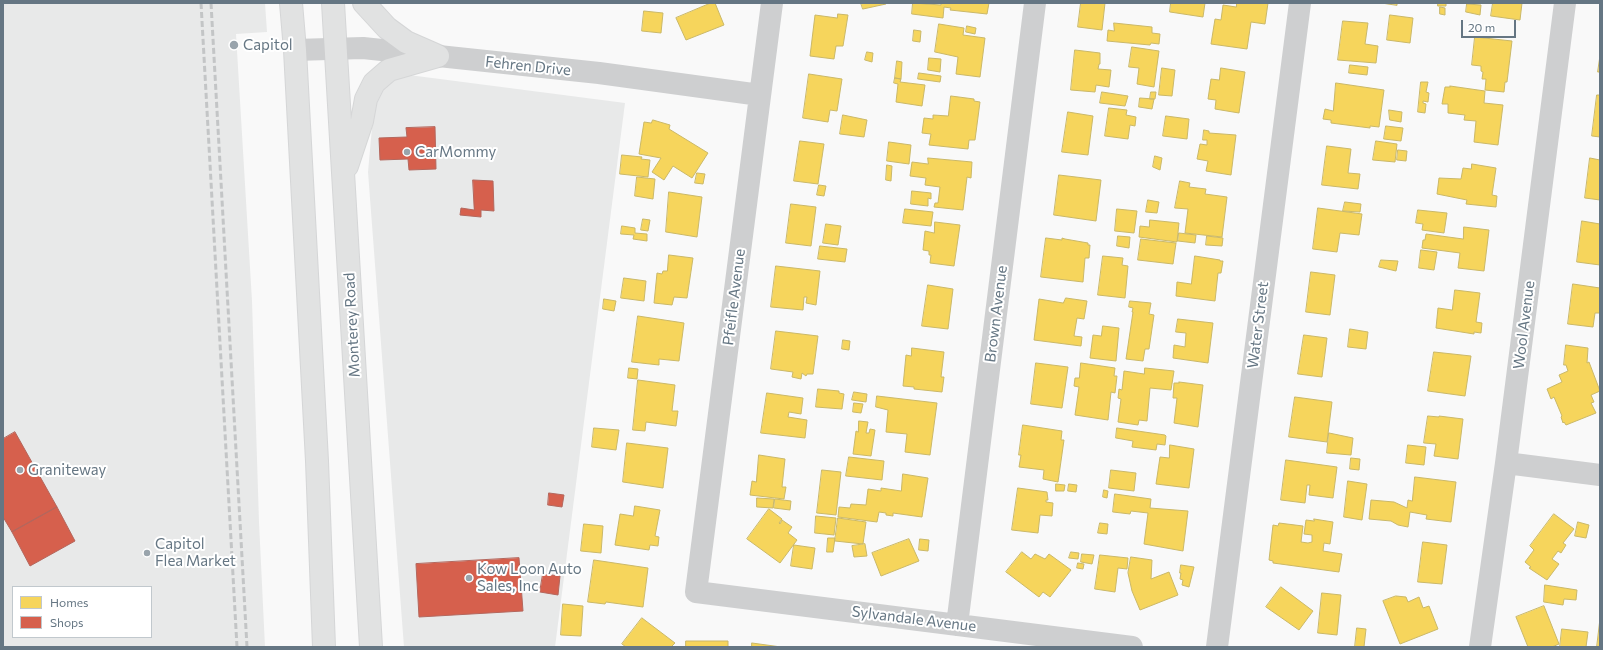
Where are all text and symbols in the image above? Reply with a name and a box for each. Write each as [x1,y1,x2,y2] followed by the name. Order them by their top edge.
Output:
[1463,12,1518,38] scale bar
[1468,20,1495,34] text: 20 m
[243,36,293,54] place label: Capitol
[228,39,240,51] marker: Capitol
[484,53,572,79] street label: Fehren Drive
[415,143,496,161] place label: CarMommy
[402,147,412,157] marker: CarMommy
[719,248,749,346] street label: Pfeifle Avenue
[981,264,1011,364] street label: Brown Avenue
[340,272,364,378] street label: Monterey Road
[1244,280,1272,370] street label: Water Street
[1510,280,1538,370] street label: Wool Avenue
[28,461,106,479] place label: Graniteway
[15,465,25,475] marker: Graniteway
[155,535,236,570] place label: Capitol Flea Market
[142,548,152,558] marker: Capitol Flea Market
[477,560,582,595] place label: Kow Loon Auto Sales, Inc
[464,573,474,583] marker: Kow Loon Auto Sales, Inc
[12,586,152,638] legend
[50,595,88,609] text: Homes
[851,602,977,636] street label: Sylvandale Avenue
[50,615,84,629] text: Shops

